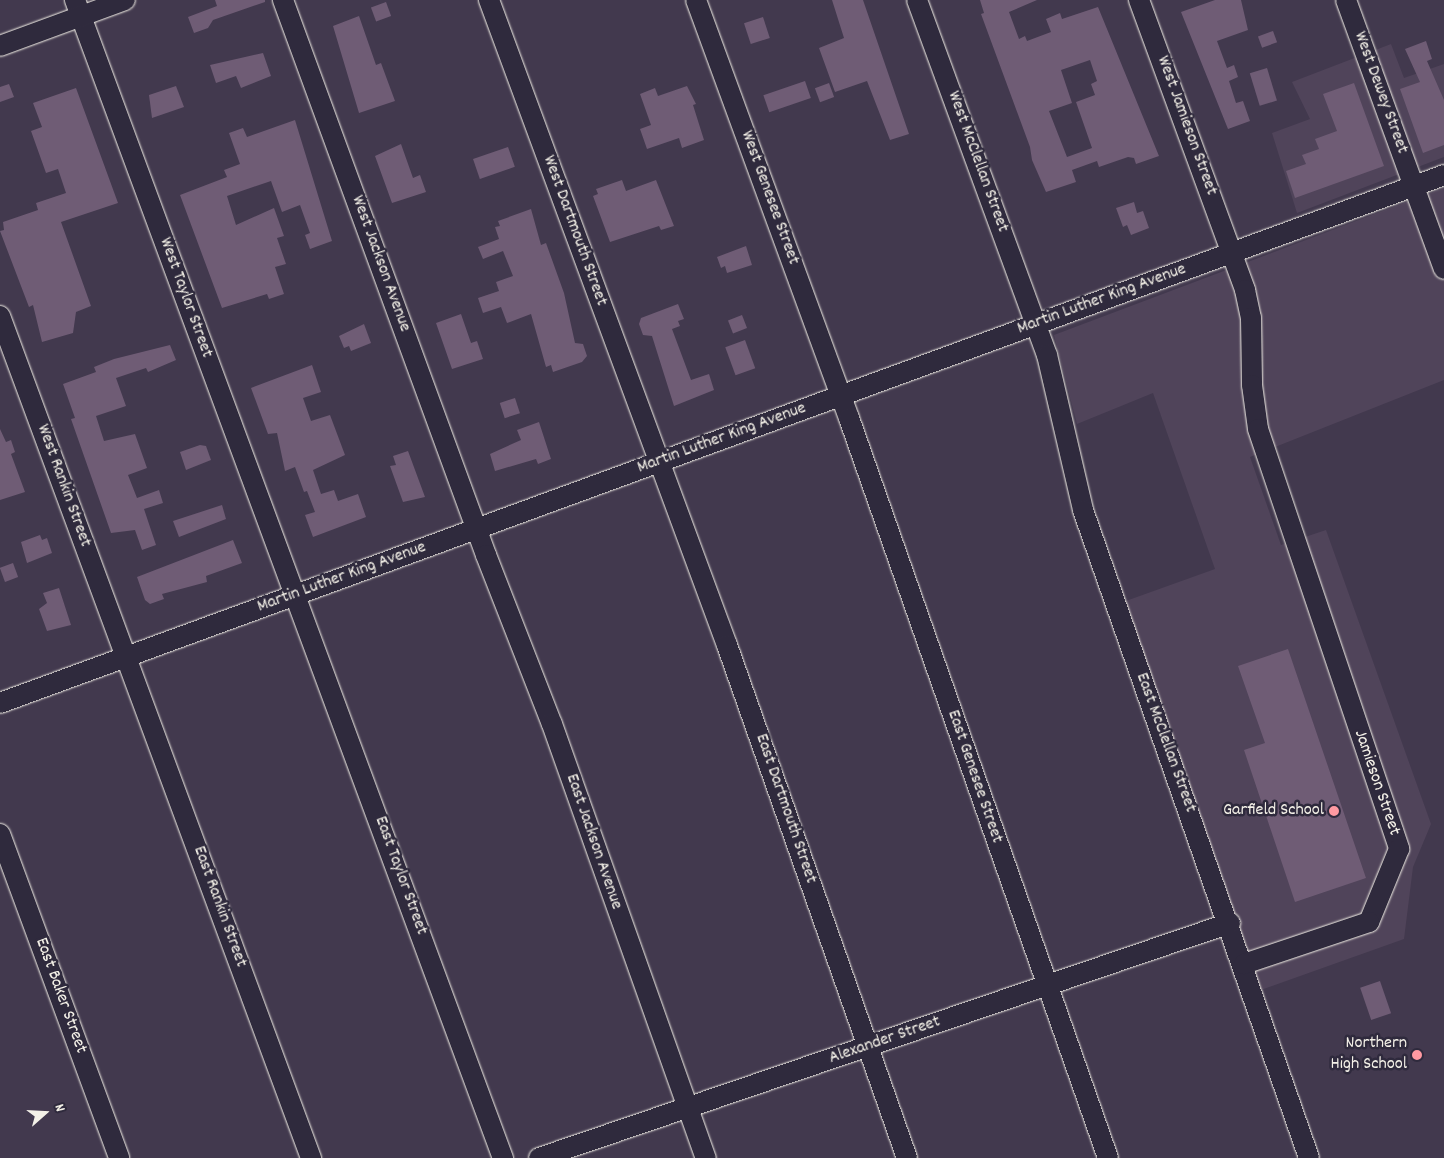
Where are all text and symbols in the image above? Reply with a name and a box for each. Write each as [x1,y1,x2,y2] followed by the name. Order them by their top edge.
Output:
[1348,29,1412,157] street label: West Dewey Street
[1151,53,1221,199] street label: West Jamieson Street
[941,88,1013,236] street label: West McClellan Street
[735,128,803,268] street label: West Genesee Street
[537,153,611,309] street label: West Dartmouth Street
[345,193,415,335] street label: West Jackson Avenue
[153,235,217,361] street label: West Taylor Street
[1015,259,1189,341] street label: Martin Luther King Avenue
[635,398,809,480] street label: Martin Luther King Avenue
[31,422,95,550] street label: West Rankin Street
[255,537,429,619] street label: Martin Luther King Avenue
[1130,670,1200,816] street label: East McClellan Street
[941,708,1007,846] street label: East Genesee Street
[1348,727,1404,839] street label: Jamieson Street
[749,731,821,887] street label: East Dartmouth Street
[560,771,626,913] street label: East Jackson Avenue
[1223,800,1324,822] place label: Garfield School
[1328,805,1340,817] marker: Garfield School
[369,814,431,938] street label: East Taylor Street
[187,843,251,971] street label: East Rankin Street
[29,935,91,1057] street label: East Baker Street
[826,1012,944,1070] street label: Alexander Street
[1331,1034,1407,1076] place label: Northern High School
[1411,1049,1423,1061] marker: Northern High School
[20,1088,70,1138] north arrow
[49,1102,70,1115] text: N

